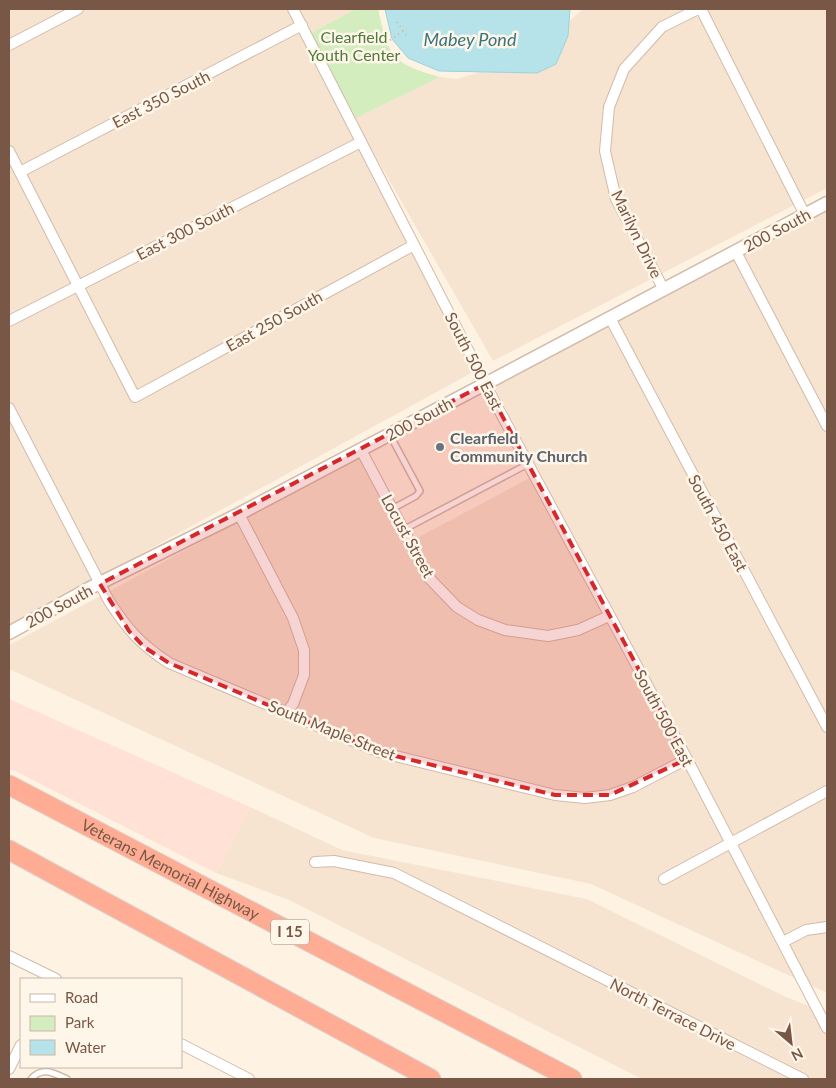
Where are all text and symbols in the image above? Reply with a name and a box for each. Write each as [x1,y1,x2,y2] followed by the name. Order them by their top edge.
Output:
[308,27,401,64] park label: Clearfield Youth Center
[424,28,517,50] water label: Mabey Pond
[109,66,213,131] street label: East 350 South
[608,187,667,281] street label: Marilyn Drive
[133,198,237,263] street label: East 300 South
[740,204,814,255] street label: 200 South
[222,286,325,355] street label: East 250 South
[442,309,507,413] street label: South 500 East
[382,393,456,444] street label: 200 South
[450,428,588,465] place label: Clearfield Community Church
[434,441,446,453] marker: Clearfield Community Church
[685,471,752,575] street label: South 450 East
[378,491,439,581] street label: Locust Street
[22,580,96,631] street label: 200 South
[631,666,698,770] street label: South 500 East
[266,695,399,764] street label: South Maple Street
[78,814,264,923] street label: Veterans Memorial Highway
[271,920,309,944] road number: I 15
[607,974,739,1054] street label: North Terrace Drive
[20,978,182,1068] legend
[65,988,98,1006] text: Road
[65,1013,95,1031] text: Park
[766,1018,816,1068] north arrow
[65,1038,106,1056] text: Water
[789,1045,806,1065] text: N

